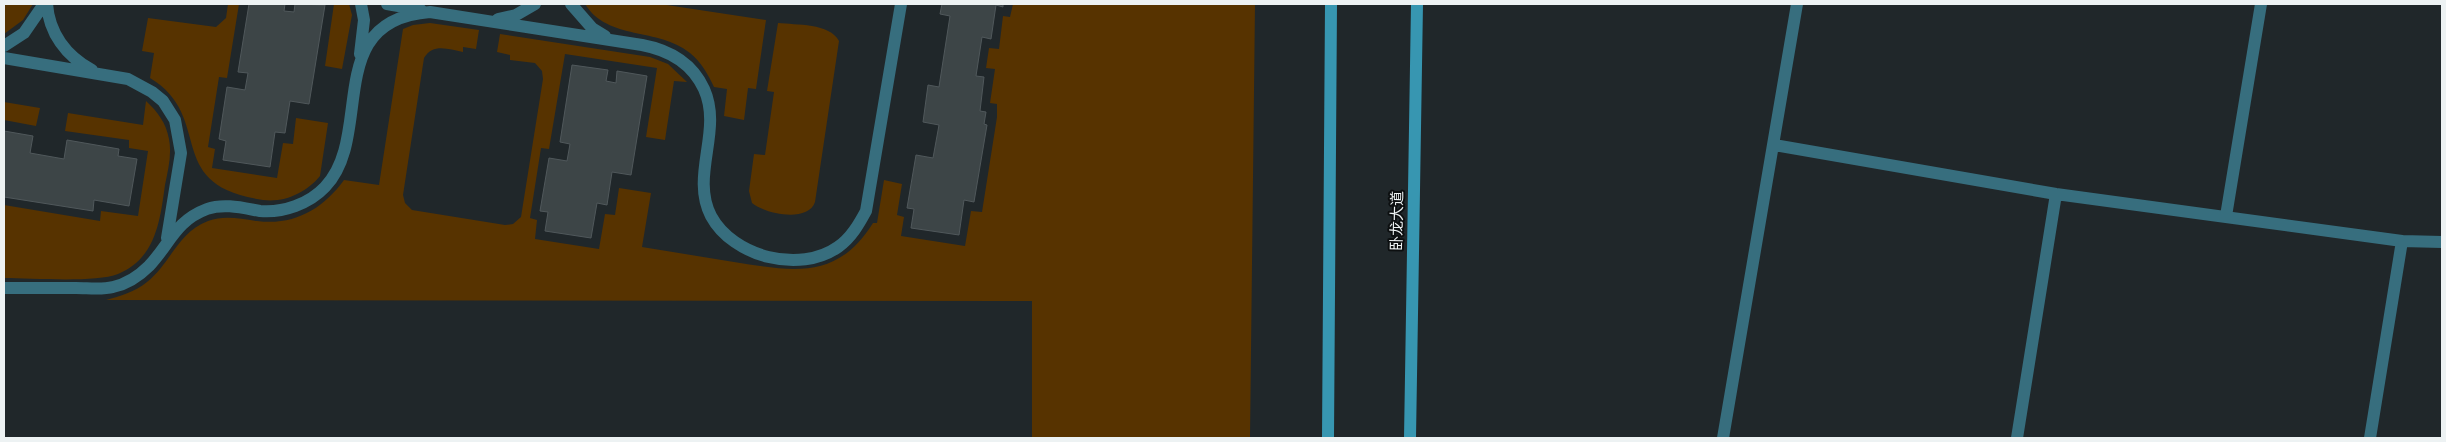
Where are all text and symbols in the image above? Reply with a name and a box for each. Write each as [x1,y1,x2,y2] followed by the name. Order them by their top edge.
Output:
[1385,191,1408,251] street label: 卧龙大道

